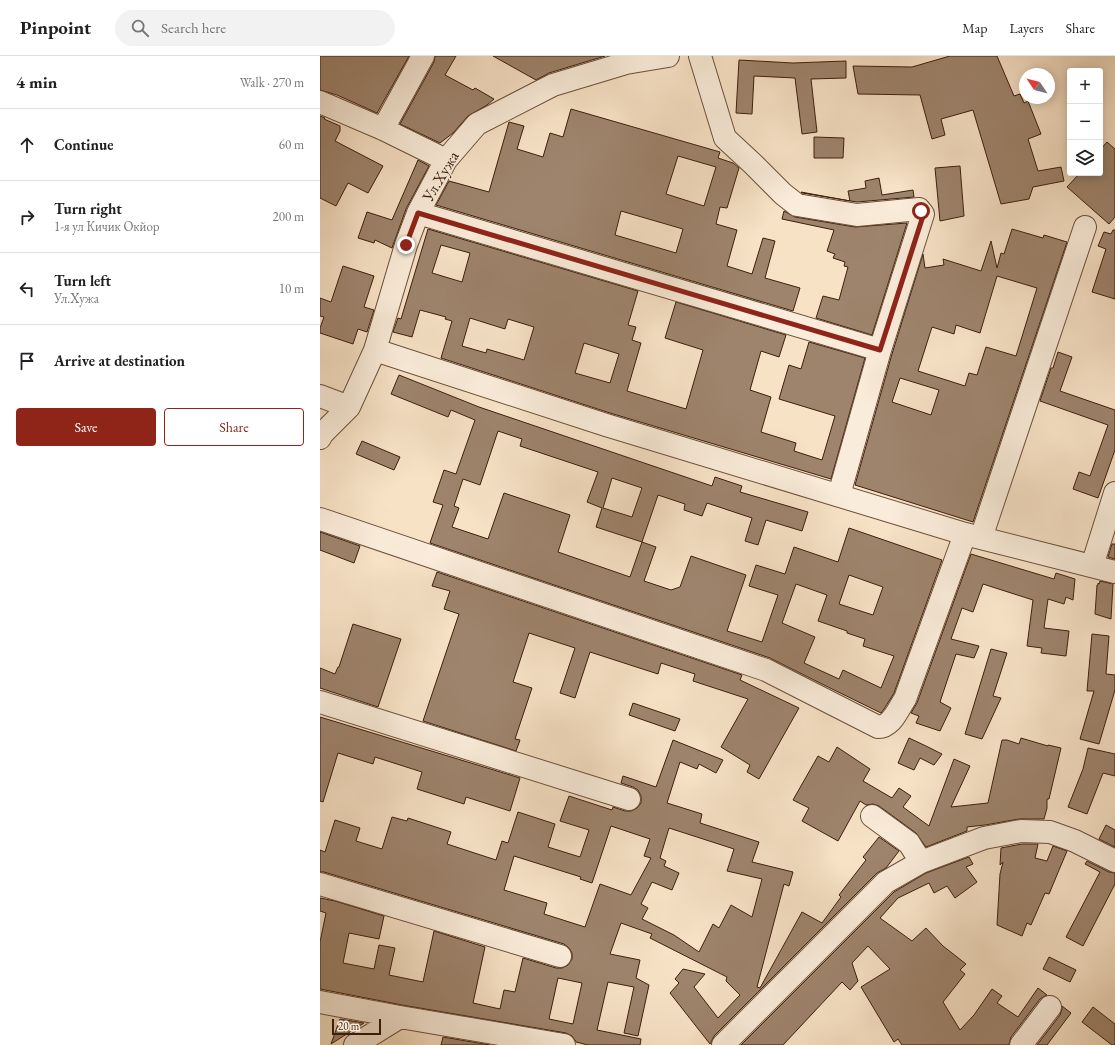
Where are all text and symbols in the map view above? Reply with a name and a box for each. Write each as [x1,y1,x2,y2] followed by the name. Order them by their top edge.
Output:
[115,10,395,46] search box
[20,15,91,40] text: Pinpoint
[129,17,151,39] icon: search
[161,18,226,37] text: Search here
[962,19,987,37] text: Map
[1009,19,1044,37] text: Layers
[1066,19,1095,37] text: Share
[1019,68,1055,104] north arrow
[1067,68,1103,176] map controls
[1067,68,1103,104] button: +
[16,71,57,93] text: 4 min
[240,74,304,91] text: Walk · 270 m
[1067,104,1103,140] button: −
[16,134,38,156] icon: ahead
[54,135,114,154] text: Continue
[279,136,304,153] text: 60 m
[1067,140,1103,176] button: layers
[417,147,464,206] street label: Ул.Хужа
[54,199,122,218] text: Turn right
[912,202,930,220] route start
[16,206,38,228] icon: right
[273,208,304,225] text: 200 m
[54,218,160,235] text: 1-я ул Кичик Окйор
[397,236,415,254] route end
[54,271,111,290] text: Turn left
[16,278,38,300] icon: left
[279,280,304,297] text: 10 m
[54,290,99,307] text: Ул.Хужа
[16,350,38,372] icon: arrive
[54,351,185,370] text: Arrive at destination
[16,408,156,446] button: Save
[164,408,304,446] button: Share
[332,1017,381,1036] scale bar
[338,1019,359,1033] text: 20 m

